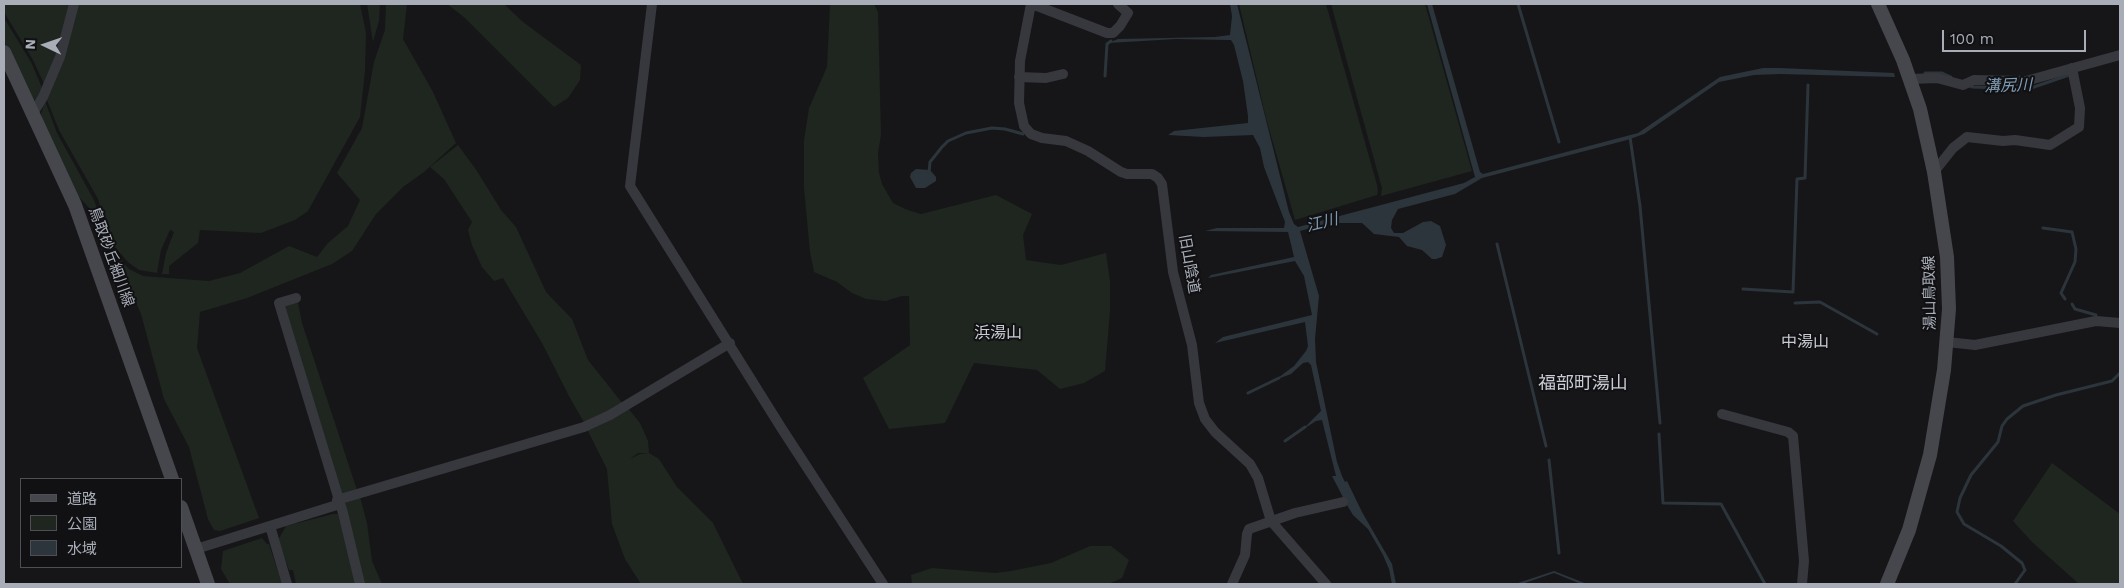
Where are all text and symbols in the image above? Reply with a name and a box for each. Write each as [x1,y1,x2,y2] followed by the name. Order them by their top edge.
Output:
[20,20,70,70] north arrow
[1944,20,2088,52] scale bar
[1950,30,1994,48] text: 100 m
[22,39,38,50] text: N
[1984,76,2032,96] water label: 溝尻川
[85,205,137,309] street label: 鳥取砂丘細川線
[1304,210,1340,236] water label: 江川
[1175,233,1203,295] street label: 旧山陰道
[1920,255,1940,331] street label: 湯山鳥取線
[974,323,1022,343] district label: 浜湯山
[1781,332,1829,352] district label: 中湯山
[1538,373,1628,395] district label: 福部町湯山
[20,478,182,568] legend
[67,490,97,508] text: 道路
[67,515,97,533] text: 公園
[67,540,97,558] text: 水域

